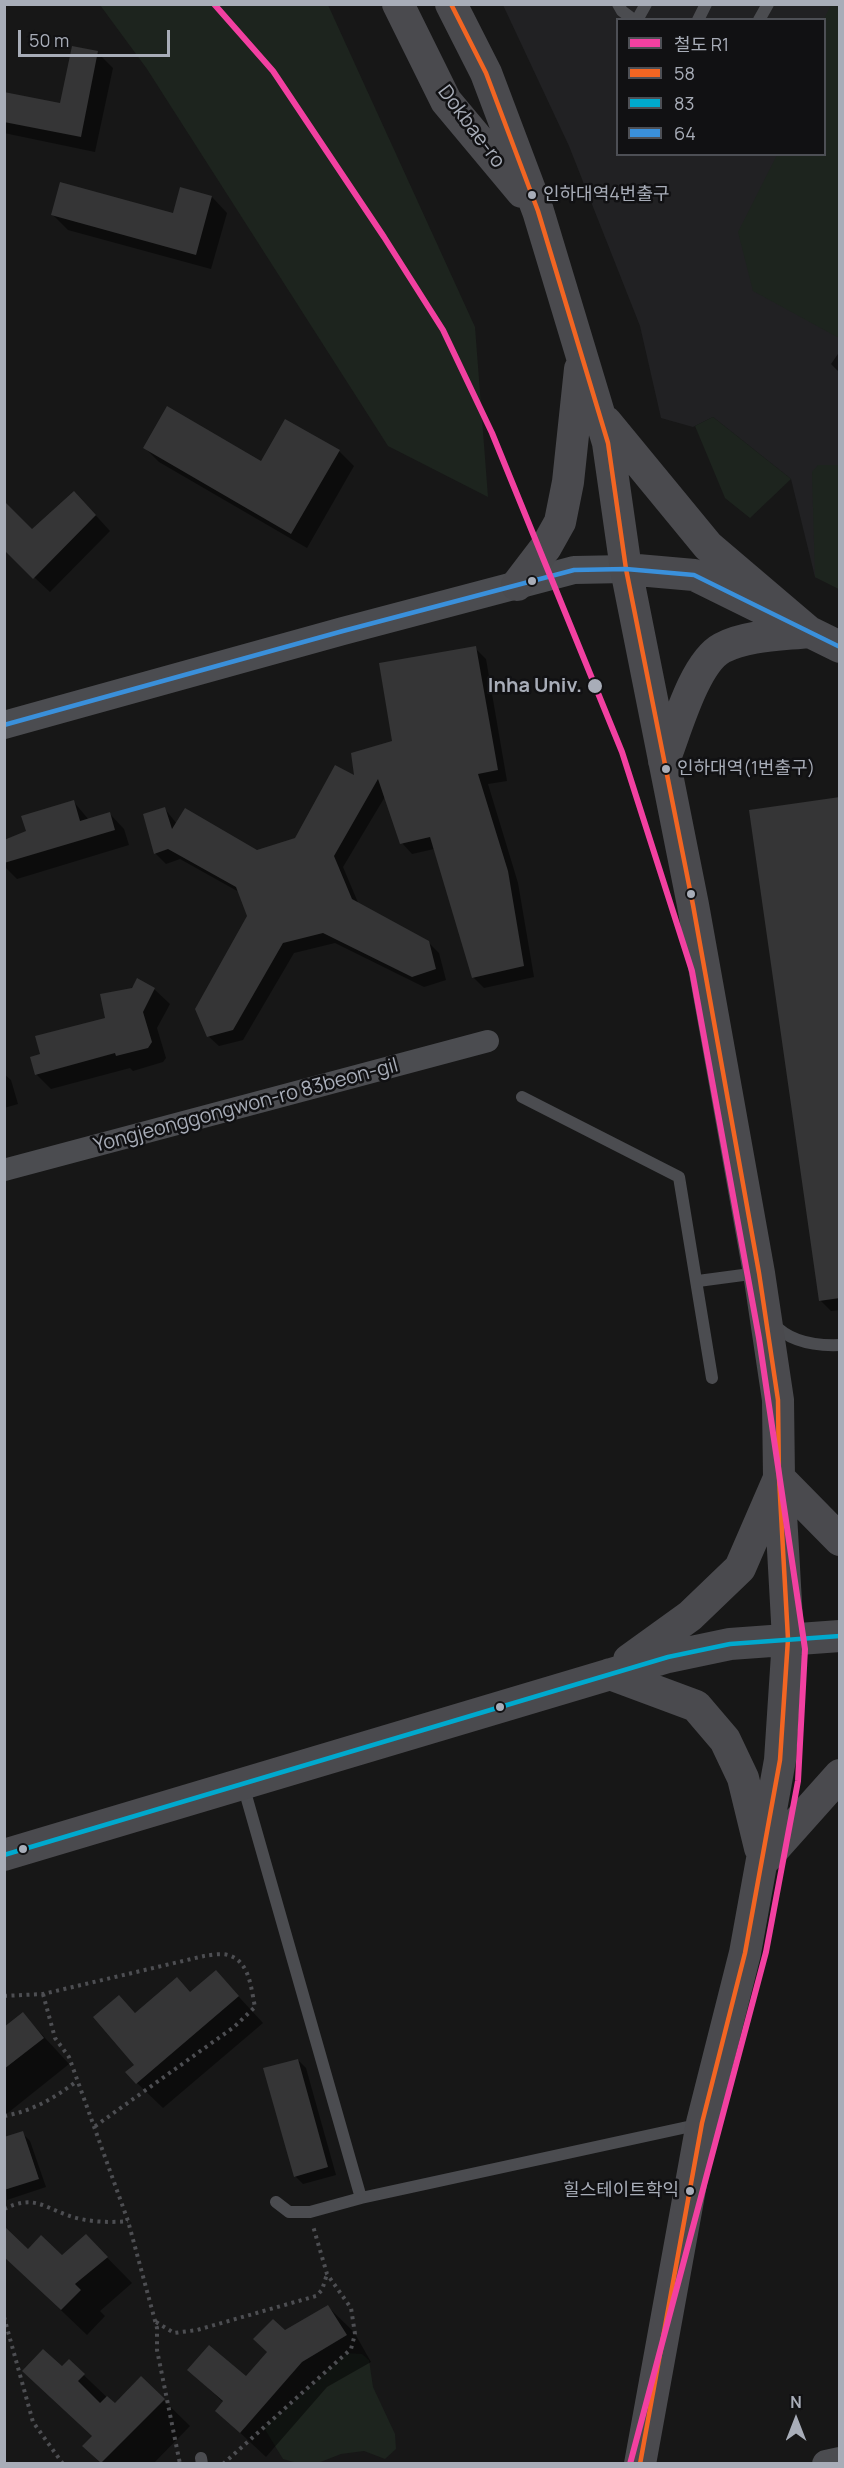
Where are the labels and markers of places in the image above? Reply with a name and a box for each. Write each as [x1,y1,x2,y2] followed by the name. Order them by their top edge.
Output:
[543,184,670,206] place label: 인하대역4번출구
[526,189,538,201] marker: 인하대역4번출구
[526,575,538,587] unlabelled marker
[488,674,582,698] place label: Inha Univ.
[586,677,604,695] marker: Inha Univ.
[677,758,815,780] place label: 인하대역(1번출구)
[660,763,672,775] marker: 인하대역(1번출구)
[685,888,697,900] unlabelled marker
[494,1701,506,1713] unlabelled marker
[17,1843,29,1855] unlabelled marker
[563,2180,679,2202] place label: 힐스테이트학익
[684,2185,696,2197] marker: 힐스테이트학익

